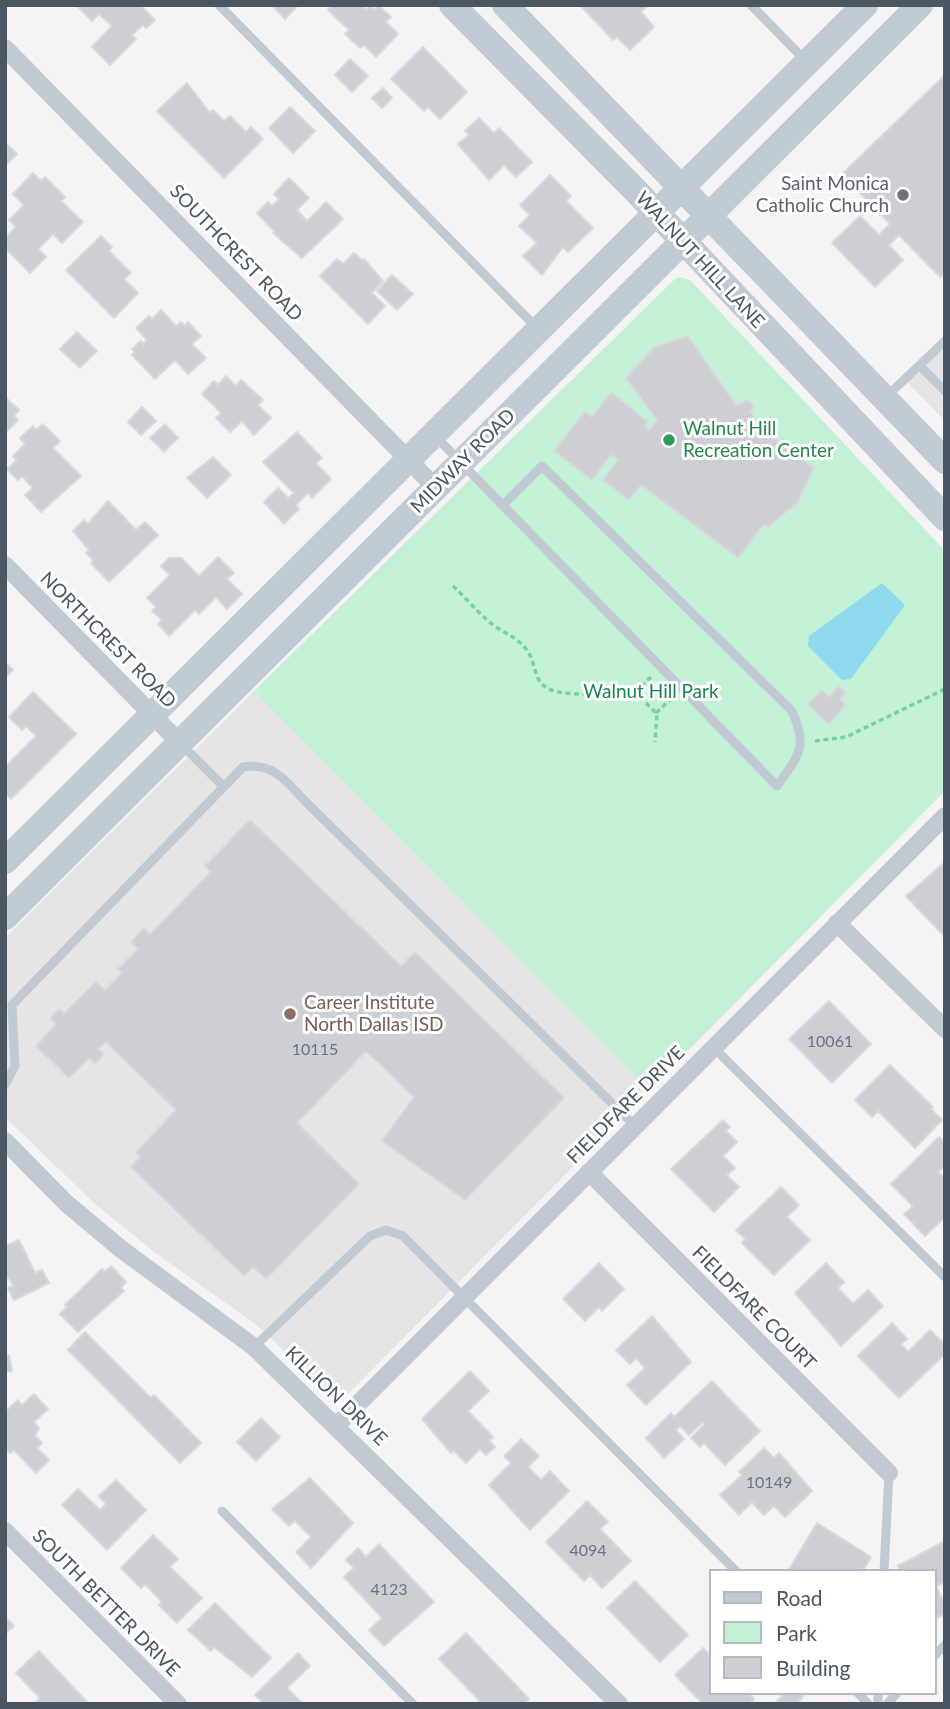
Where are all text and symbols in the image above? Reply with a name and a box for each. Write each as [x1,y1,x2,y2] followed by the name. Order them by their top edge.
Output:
[756,173,889,217] place label: Saint Monica Catholic Church
[165,180,307,326] street label: SOUTHCREST ROAD
[631,187,769,333] street label: WALNUT HILL LANE
[895,187,911,203] marker: Saint Monica Catholic Church
[406,404,520,518] street label: MIDWAY ROAD
[683,418,834,462] place label: Walnut Hill Recreation Center
[661,432,677,448] marker: Walnut Hill Recreation Center
[35,567,181,713] street label: NORTHCREST ROAD
[583,681,719,703] park label: Walnut Hill Park
[304,992,443,1036] place label: Career Institute North Dallas ISD
[282,1006,298,1022] marker: Career Institute North Dallas ISD
[807,1032,853,1052] house number: 10061
[292,1040,338,1060] house number: 10115
[562,1041,690,1169] street label: FIELDFARE DRIVE
[687,1241,821,1375] street label: FIELDFARE COURT
[280,1342,392,1450] street label: KILLION DRIVE
[746,1473,792,1493] house number: 10149
[28,1525,184,1681] street label: SOUTH BETTER DRIVE
[569,1541,607,1561] house number: 4094
[708,1569,936,1695] legend
[370,1580,408,1600] house number: 4123
[776,1585,823,1610] text: Road
[776,1620,817,1645] text: Park
[776,1655,851,1680] text: Building

